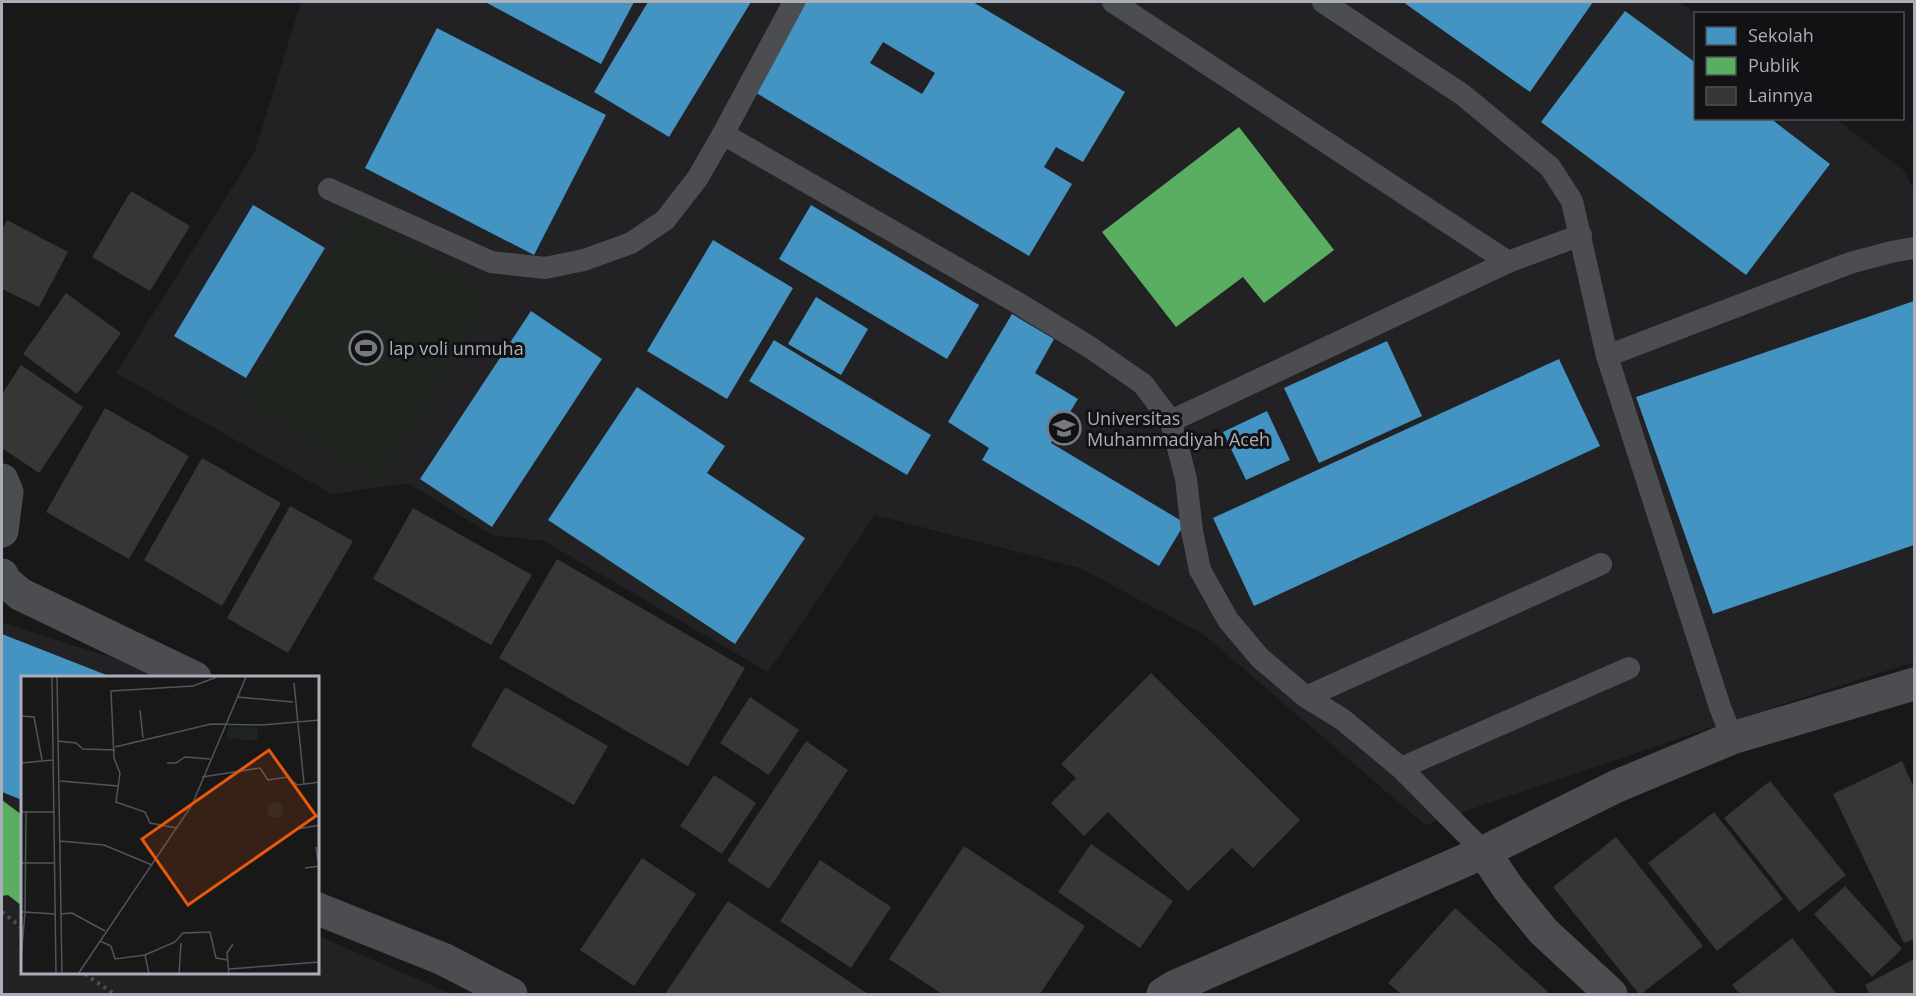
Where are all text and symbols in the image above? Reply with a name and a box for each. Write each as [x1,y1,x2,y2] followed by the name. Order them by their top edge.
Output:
[1694,12,1904,120] legend
[1748,23,1814,47] text: Sekolah
[1748,53,1800,77] text: Publik
[1748,83,1813,107] text: Lainnya
[348,330,384,366] sports icon: lap voli unmuha
[389,336,524,360] place label: lap voli unmuha
[1087,406,1270,451] place label: Universitas Muhammadiyah Aceh
[1046,410,1082,446] school or university icon: Universitas Muhammadiyah Aceh
[21,676,320,975] inset map

